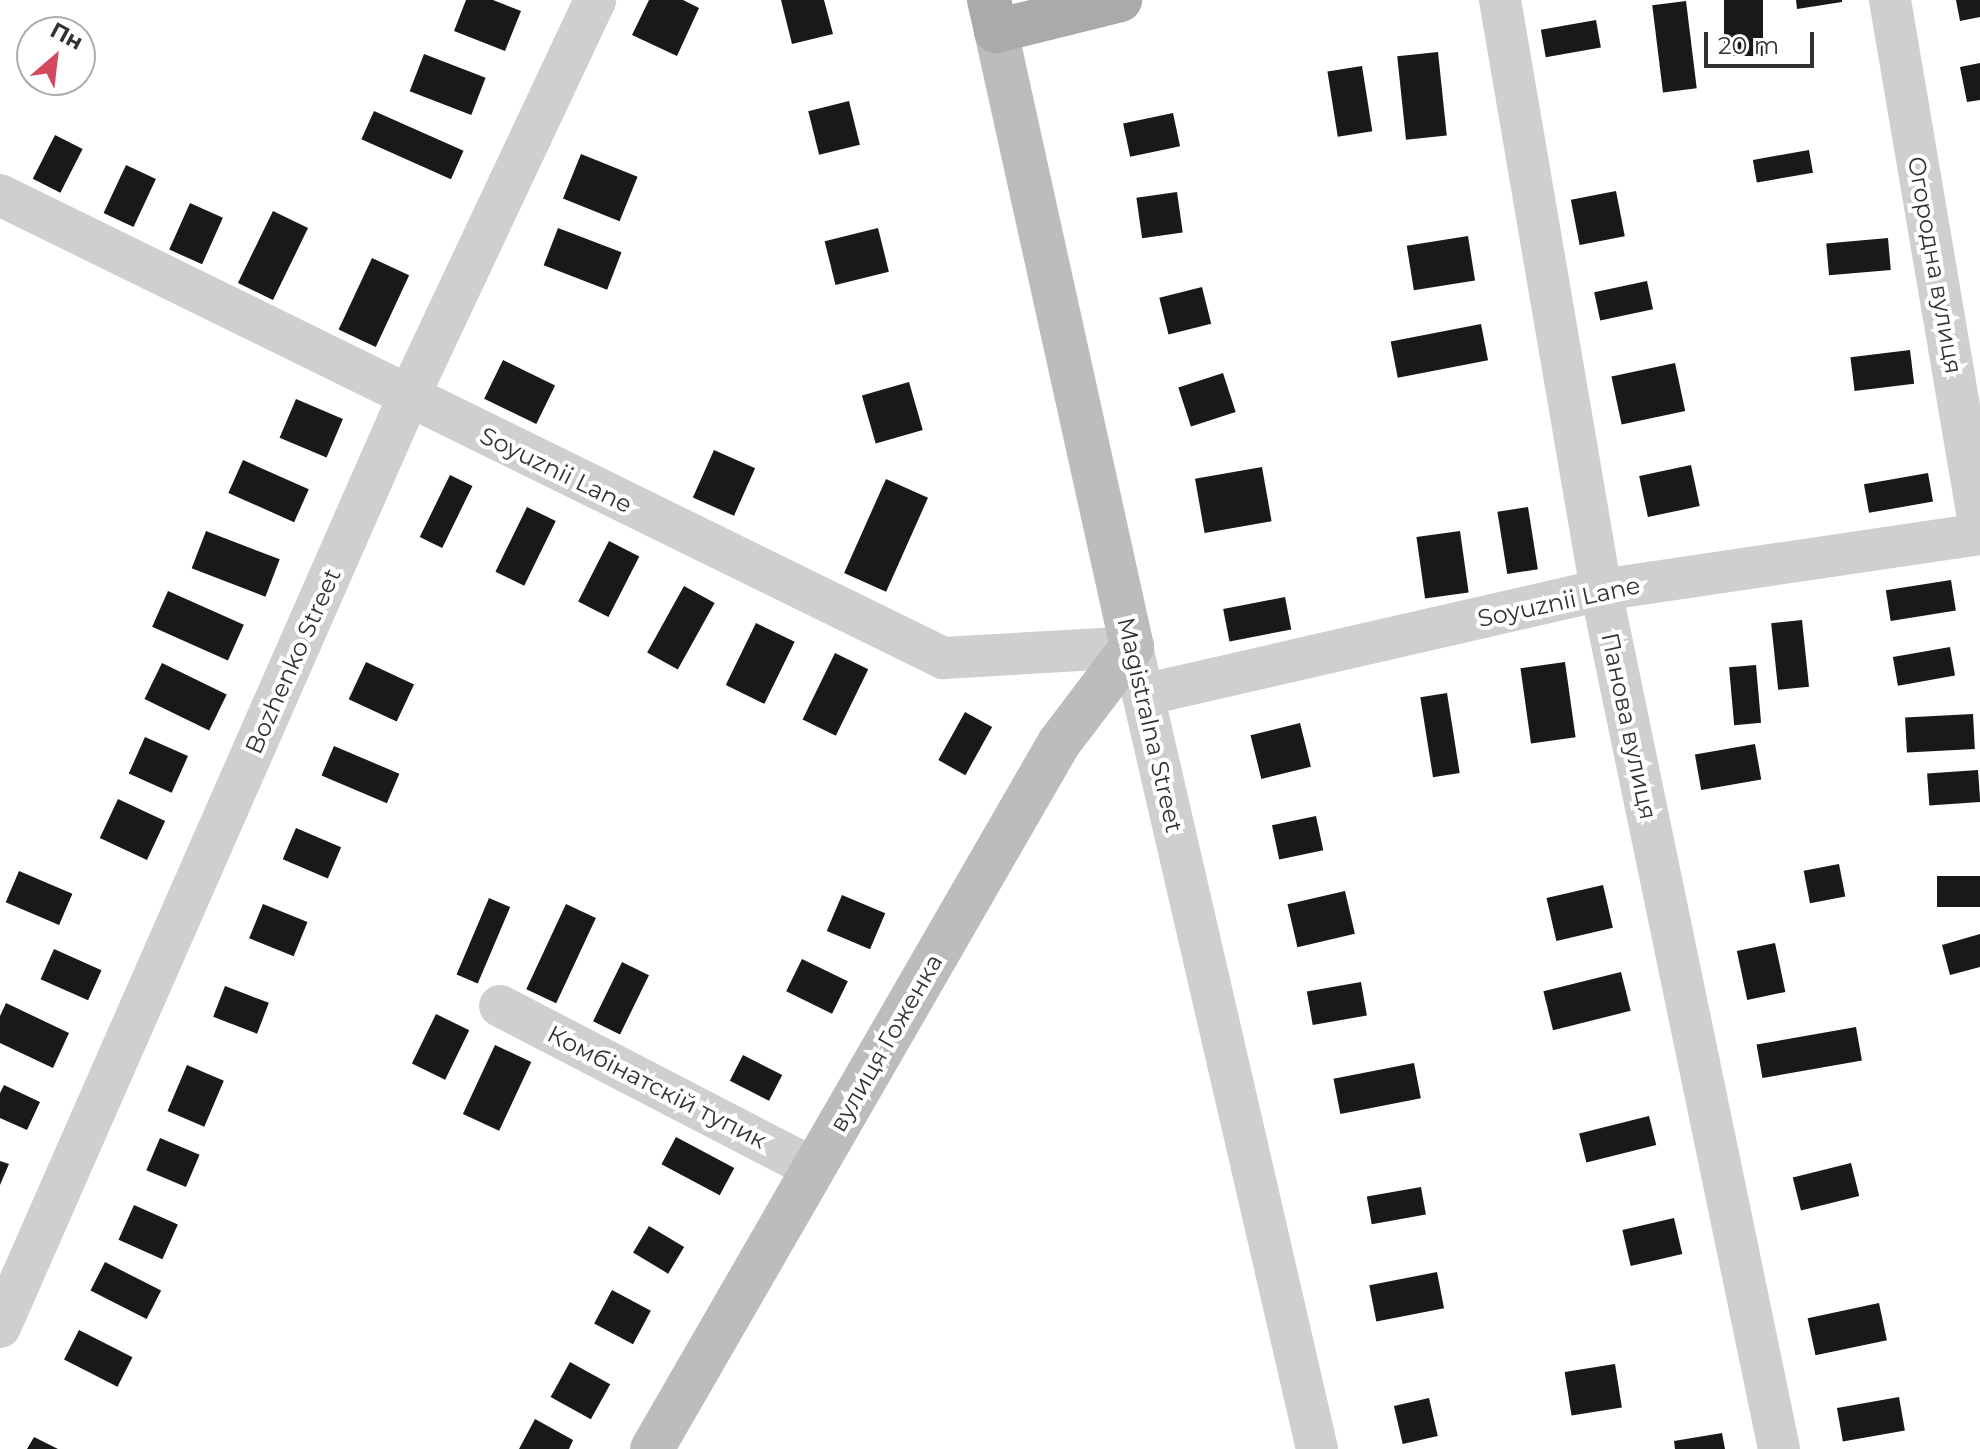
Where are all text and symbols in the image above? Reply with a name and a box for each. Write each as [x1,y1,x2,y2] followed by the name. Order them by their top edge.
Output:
[16,16,96,96] north arrow
[46,16,88,56] text: Пн
[1708,16,1818,66] scale bar
[1718,31,1779,60] text: 20 m
[1902,154,1968,376] street label: Огородна вулиця
[475,421,637,519] street label: Soyuznii Lane
[239,564,347,758] street label: Bozhenko Street
[1475,571,1643,633] street label: Soyuznii Lane
[1111,615,1189,835] street label: Magistralna Street
[1595,630,1663,822] street label: Панова вулиця
[823,949,949,1137] street label: вулиця Гоженка
[543,1019,771,1155] street label: Комбінатскій тупик

